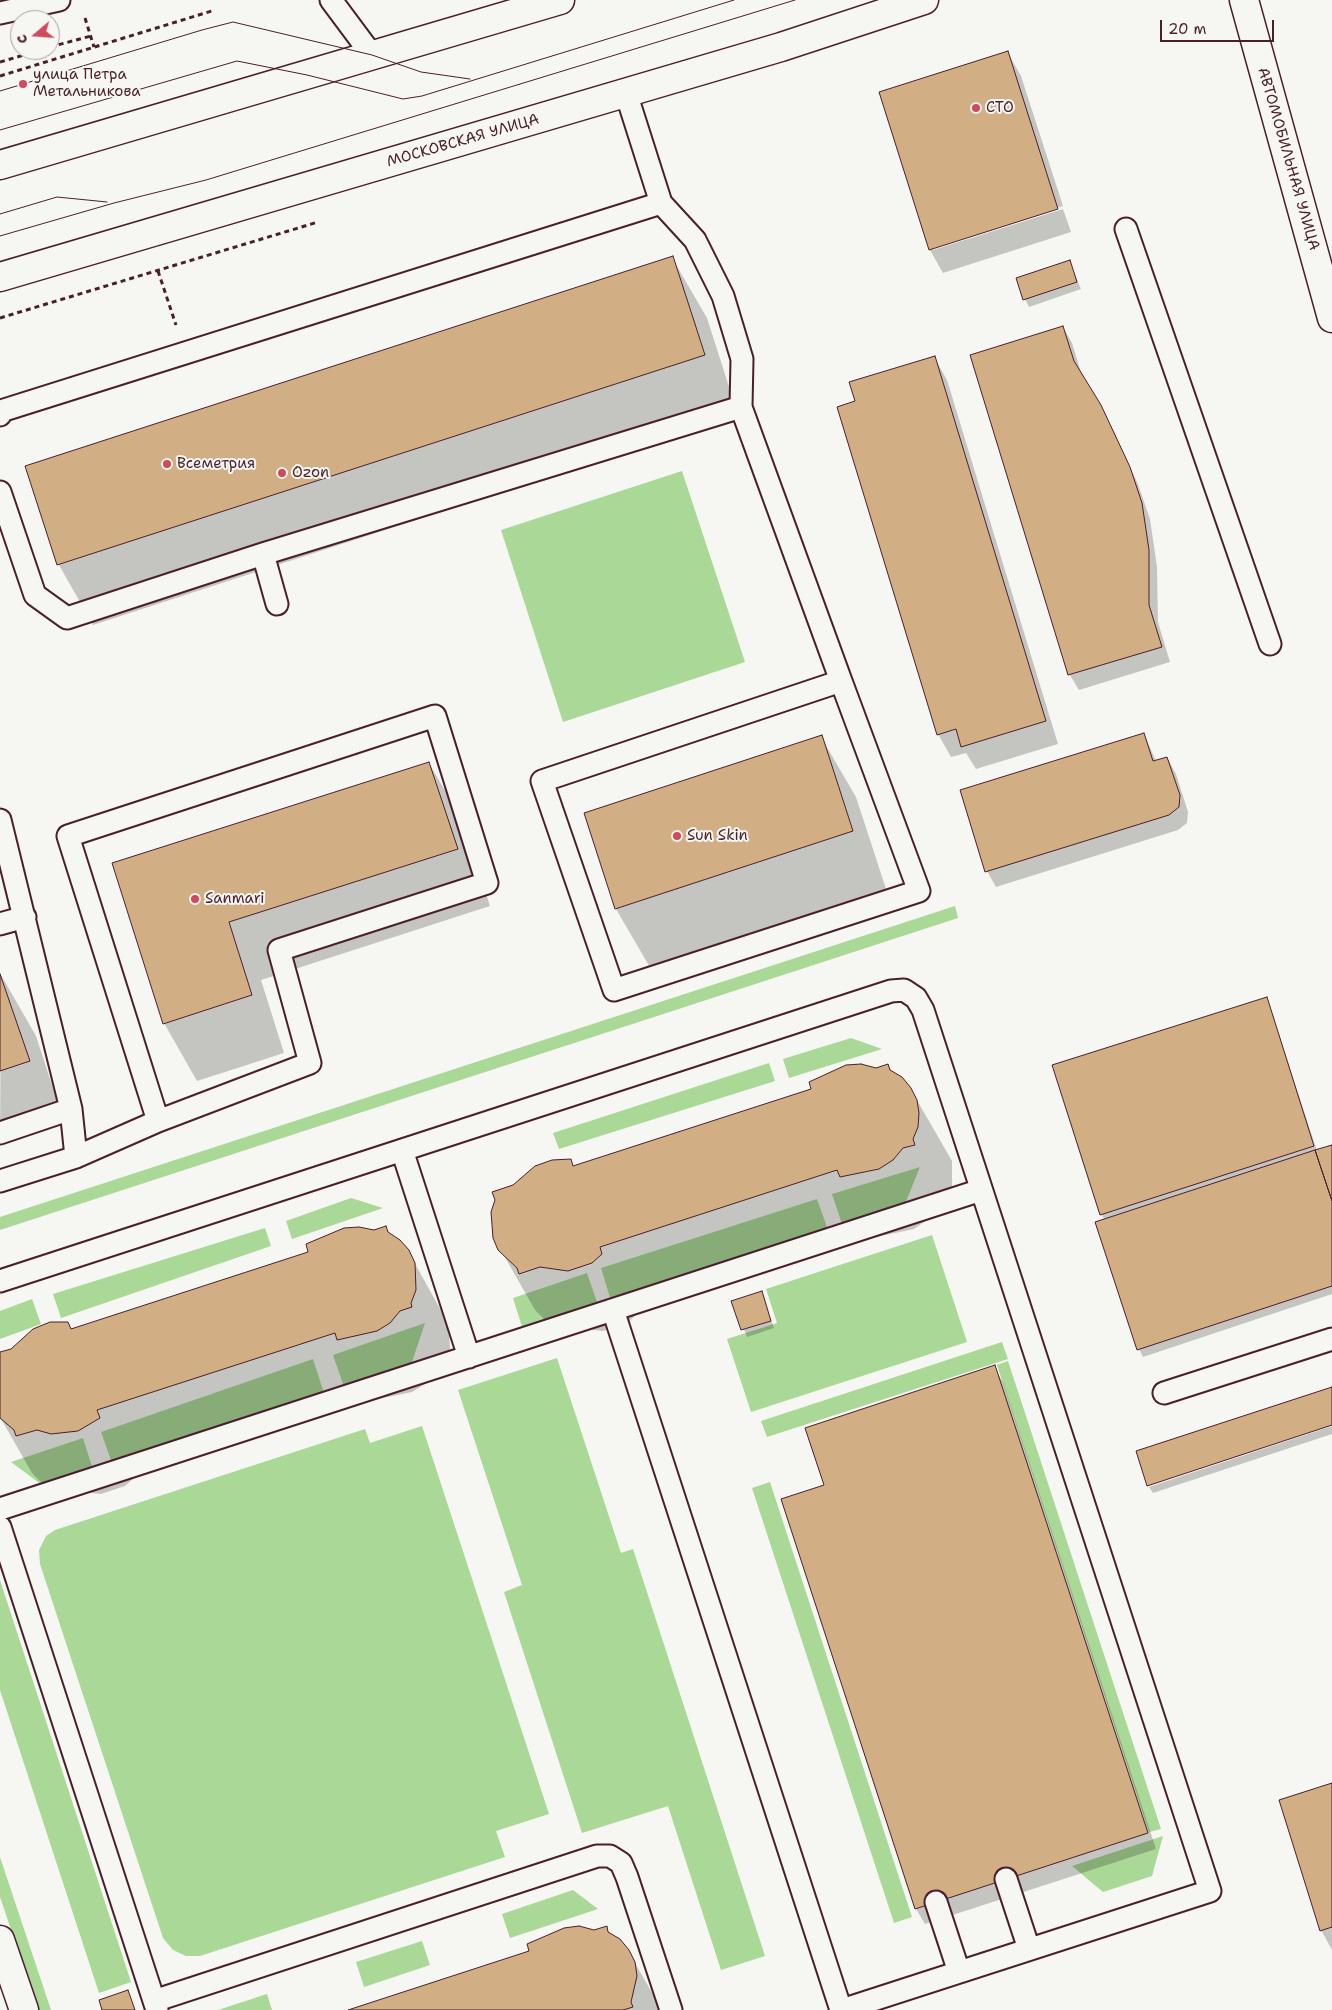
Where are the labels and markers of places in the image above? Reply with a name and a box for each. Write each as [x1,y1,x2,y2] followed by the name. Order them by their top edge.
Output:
[33,66,141,101] place label: улица Петра Метальникова
[17,78,29,90] marker: улица Петра Метальникова
[986,99,1014,117] place label: СТО
[970,102,982,114] marker: СТО
[177,455,255,473] place label: Всеметрия
[161,458,173,470] marker: Всеметрия
[292,464,329,482] place label: Ozon
[276,467,288,479] marker: Ozon
[687,827,748,845] place label: Sun Skin
[671,830,683,842] marker: Sun Skin
[205,890,264,908] place label: Sanmari
[189,893,201,905] marker: Sanmari

